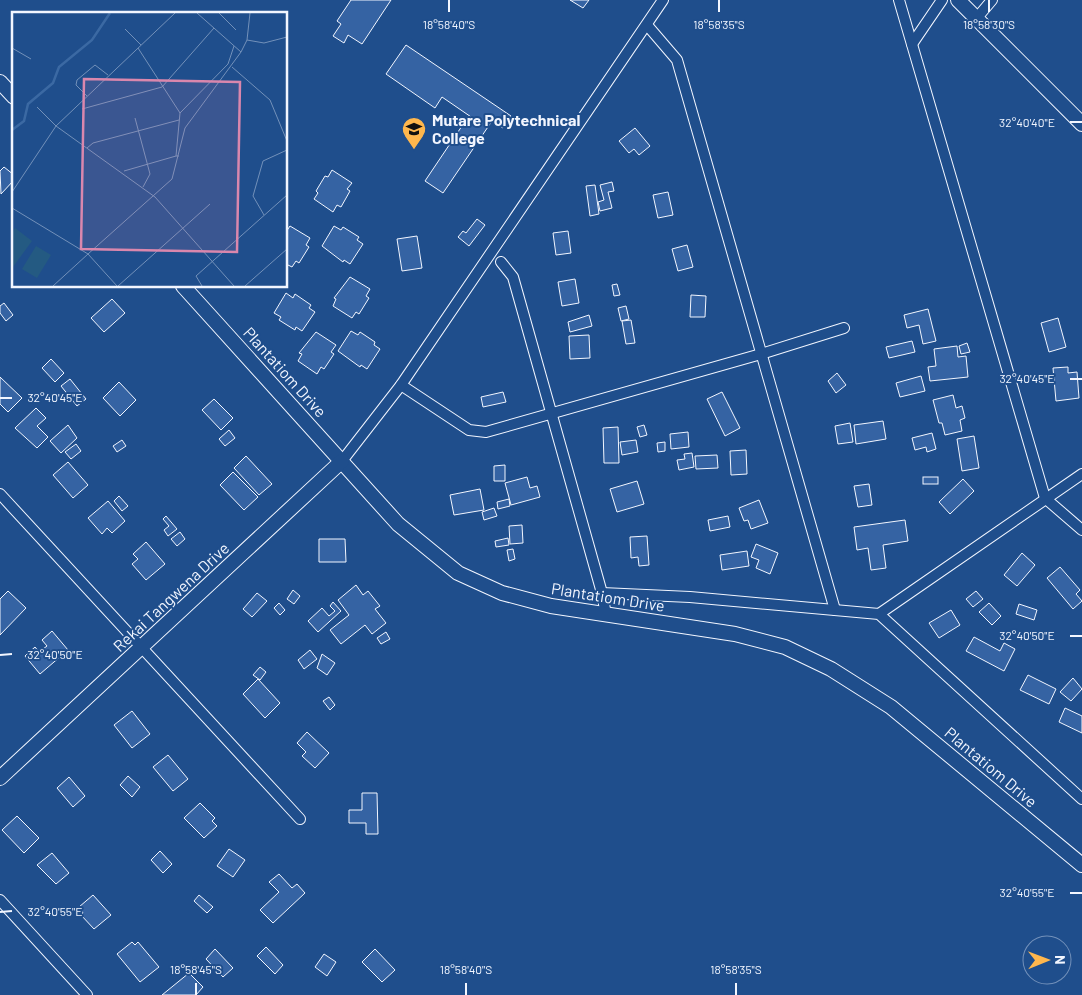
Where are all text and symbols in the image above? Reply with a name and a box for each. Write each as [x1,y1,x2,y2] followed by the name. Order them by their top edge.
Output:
[12,12,288,288] inset map
[423,17,475,31] text: 18°58'40"S
[693,17,745,31] text: 18°58'35"S
[963,17,1015,31] text: 18°58'30"S
[432,110,580,147] place label: Mutare Polytechnical College
[999,115,1055,129] text: 32°40'40"E
[401,116,427,150] school or university icon: Mutare Polytechnical College
[240,323,331,421] street label: Plantatiom Drive
[999,371,1055,385] text: 32°40'45"E
[27,390,83,404] text: 32°40'45"E
[109,538,232,655] street label: Rekai Tangwena Drive
[550,578,666,615] street label: Plantatiom Drive
[999,628,1055,642] text: 32°40'50"E
[27,647,83,661] text: 32°40'50"E
[941,723,1041,811] street label: Plantatiom Drive
[1000,885,1054,899] text: 32°40'55"E
[28,904,82,918] text: 32°40'55"E
[1022,935,1072,985] north arrow
[1052,955,1069,965] text: N
[170,962,222,976] text: 18°58'45"S
[440,962,492,976] text: 18°58'40"S
[710,962,762,976] text: 18°58'35"S

